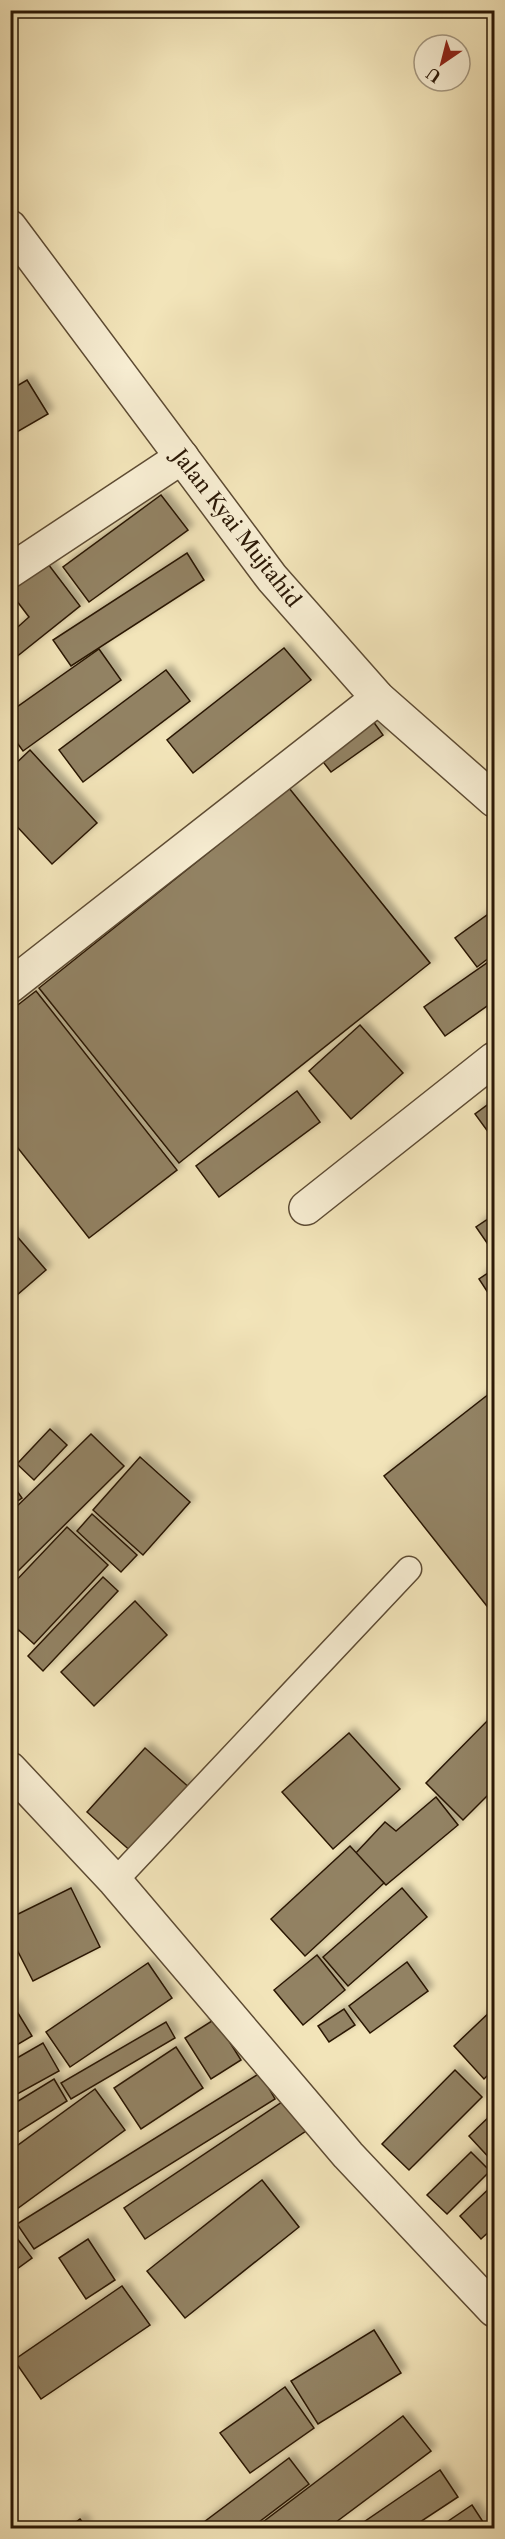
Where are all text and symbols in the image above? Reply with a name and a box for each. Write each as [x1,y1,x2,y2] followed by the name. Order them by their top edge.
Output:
[412,33,472,93] north arrow
[422,63,444,87] text: U
[166,442,307,612] street label: Jalan Kyai Mujtahid

